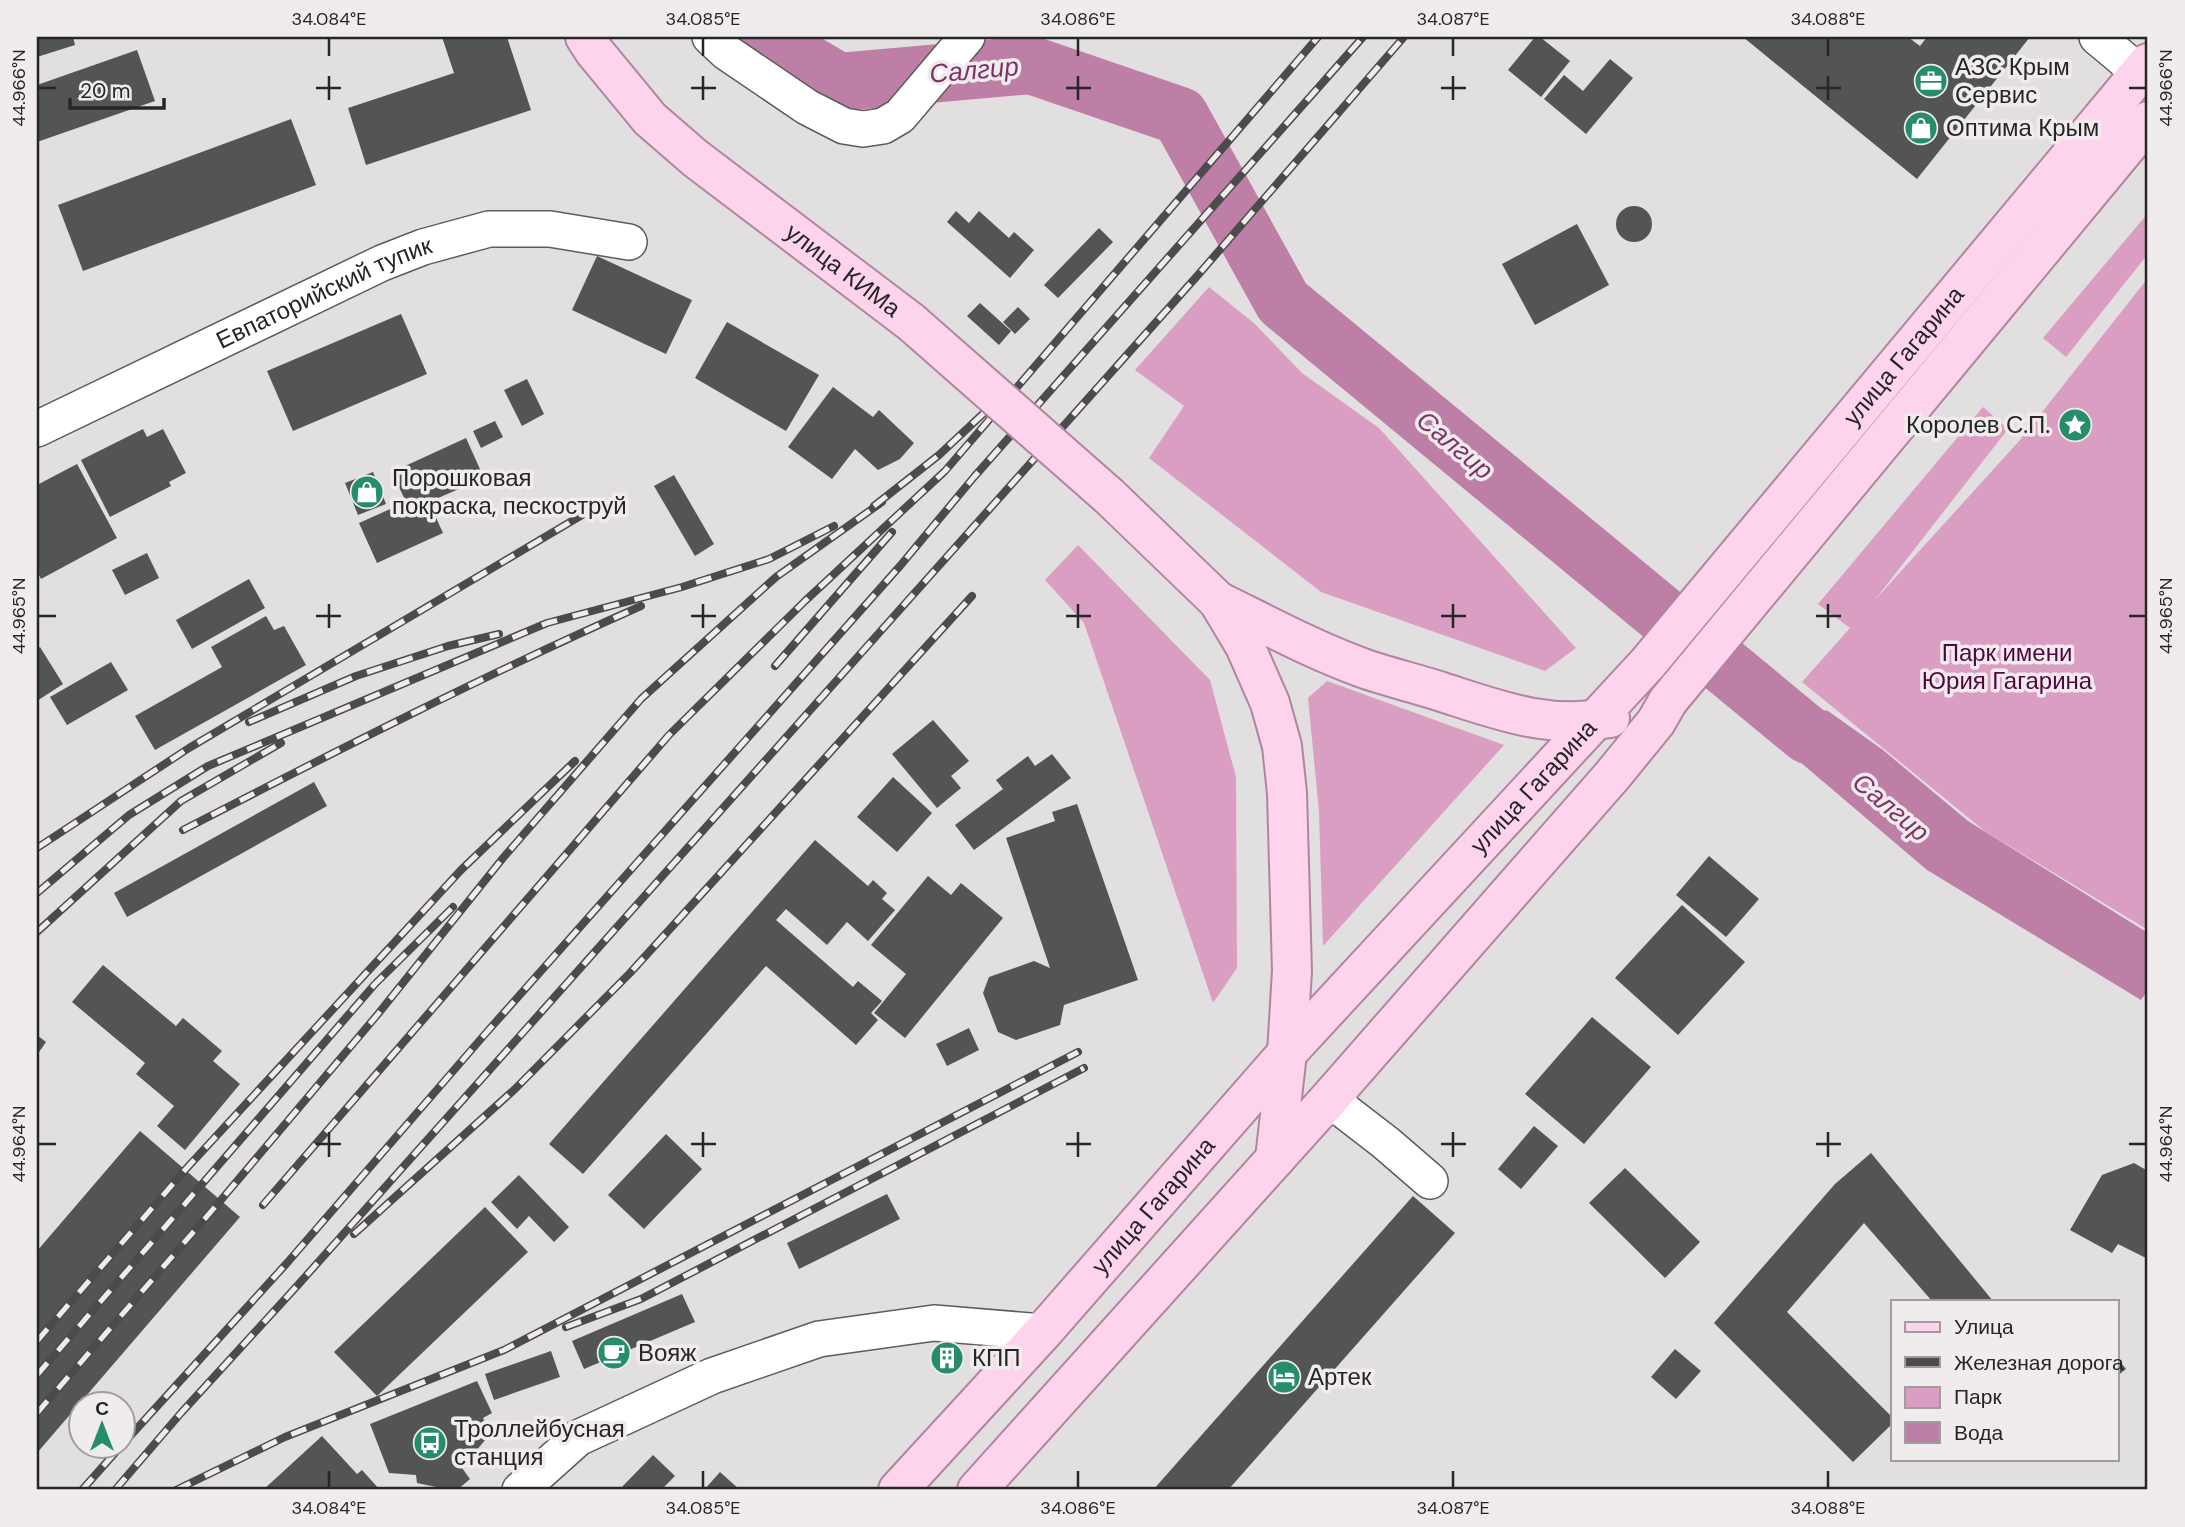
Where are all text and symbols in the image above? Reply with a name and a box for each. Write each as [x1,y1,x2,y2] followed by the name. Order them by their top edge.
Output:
[292,7,366,31] text: 34.084°E
[666,7,741,31] text: 34.085°E
[1040,7,1116,31] text: 34.086°E
[1416,7,1490,31] text: 34.087°E
[1791,7,1865,31] text: 34.088°E
[7,49,31,127] text: 44.966°N
[928,49,1020,91] water label: Салгир
[2154,49,2178,127] text: 44.966°N
[1955,51,2070,110] place label: АЗС Крым Сервис
[1912,62,1950,100] office icon: АЗС Крым Сервис
[70,66,164,110] scale bar
[80,77,131,105] text: 20 m
[1902,109,1940,147] shop icon: Оптима Крым
[1946,112,2099,143] place label: Оптима Крым
[779,216,908,324] street label: улица КИМа
[211,229,436,356] street label: Евпаторийский тупик
[1836,279,1971,432] street label: улица Гагарина
[1410,403,1500,487] water label: Салгир
[2056,406,2094,444] place icon: Королев С.П.
[1906,409,2050,440] place label: Королев С.П.
[392,462,627,521] place label: Порошковая покраска, пескоструй
[348,473,386,511] shop icon: Порошковая покраска, пескоструй
[7,578,31,654] text: 44.965°N
[2154,578,2178,654] text: 44.965°N
[1922,637,2093,696] park label: Парк имени Юрия Гагарина
[1463,712,1604,860] street label: улица Гагарина
[1846,765,1936,849] water label: Салгир
[7,1105,31,1183] text: 44.964°N
[2154,1105,2178,1183] text: 44.964°N
[1085,1130,1222,1281] street label: улица Гагарина
[1891,1300,2118,1460] legend
[1954,1313,2014,1341] text: Улица
[595,1334,633,1372] cafe icon: Вояж
[638,1337,696,1368] place label: Вояж
[928,1339,966,1377] building icon: КПП
[972,1342,1020,1373] place label: КПП
[1954,1349,2124,1377] text: Железная дорога
[1265,1358,1303,1396] hotel icon: Артек
[1308,1361,1372,1392] place label: Артек
[1954,1383,2002,1411] text: Парк
[66,1390,136,1460] north arrow
[95,1396,109,1421] text: С
[454,1413,625,1472] place label: Троллейбусная станция
[1954,1419,2003,1447] text: Вода
[411,1424,449,1462] bus stop icon: Троллейбусная станция
[292,1496,366,1520] text: 34.084°E
[666,1496,741,1520] text: 34.085°E
[1040,1496,1116,1520] text: 34.086°E
[1416,1496,1490,1520] text: 34.087°E
[1791,1496,1865,1520] text: 34.088°E

